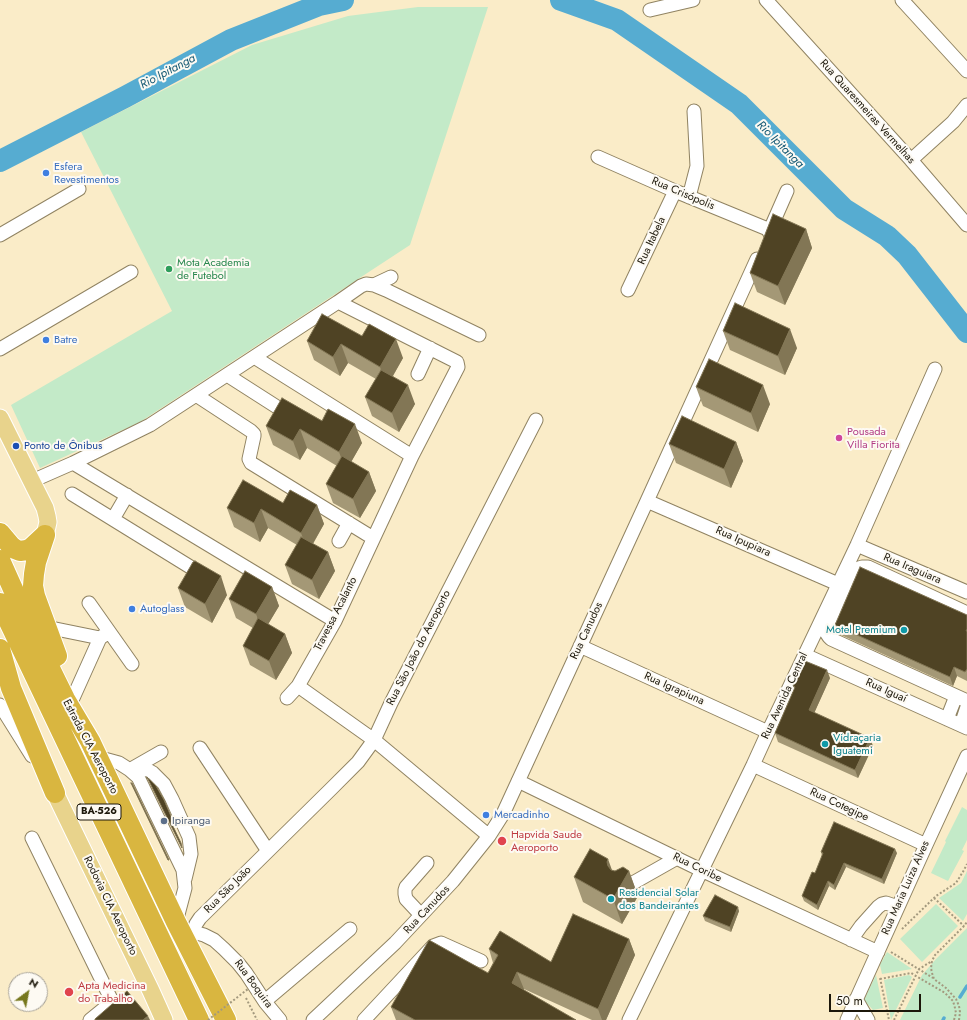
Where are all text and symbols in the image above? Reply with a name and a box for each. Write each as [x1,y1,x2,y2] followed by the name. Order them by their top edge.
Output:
[138,51,198,93] water label: Rio Ipitanga
[817,57,917,167] street label: Rua Quaresmeiras Vermelhas
[753,118,807,172] water label: Rio Ipitanga
[54,160,119,186] place label: Esfera Revestimentos
[41,168,51,178] marker: Esfera Revestimentos
[649,175,717,213] street label: Rua Crisópolis
[635,215,669,267] street label: Rua Itabela
[177,256,250,282] place label: Mota Academia de Futebol
[164,264,174,274] marker: Mota Academia de Futebol
[54,333,77,347] place label: Batre
[41,335,51,345] marker: Batre
[847,425,900,451] place label: Pousada Villa Fiorita
[834,433,844,443] marker: Pousada Villa Fiorita
[24,439,102,453] place label: Ponto de Ônibus
[11,441,21,451] marker: Ponto de Ônibus
[713,524,773,560] street label: Rua Ipupiara
[881,551,943,587] street label: Rua Iraguiara
[312,575,360,653] street label: Travessa Acalanto
[384,588,454,708] street label: Rua São João do Aeroporto
[568,600,606,662] street label: Rua Canudos
[140,602,184,616] place label: Autoglass
[127,604,137,614] marker: Autoglass
[826,623,896,637] place label: Motel Premium
[899,625,909,635] marker: Motel Premium
[759,650,811,742] street label: Rua Avenida Central
[642,670,706,708] street label: Rua Igrapiuna
[863,676,909,706] street label: Rua Iguaí
[60,698,120,796] street label: Estrada CIA Aeroporto
[833,731,881,757] place label: Vidraçaria Iguatemi
[820,739,830,749] marker: Vidraçaria Iguatemi
[807,786,871,824] street label: Rua Cotegipe
[77,804,121,820] road number: BA-526
[494,808,549,822] place label: Mercadinho
[481,810,491,820] marker: Mercadinho
[172,814,210,828] place label: Ipiranga
[159,816,169,826] marker: Ipiranga
[511,828,582,854] place label: Hapvida Saude Aeroporto
[496,835,508,847] marker: Hapvida Saude Aeroporto
[879,839,933,937] street label: Rua Maria Luiza Alves
[670,851,724,885] street label: Rua Coribe
[80,854,140,958] street label: Rodovia CIA Aeroporto
[202,864,254,916] street label: Rua São João
[401,883,453,937] street label: Rua Canudos
[619,886,699,912] place label: Residencial Solar dos Bandeirantes
[606,894,616,904] marker: Residencial Solar dos Bandeirantes
[231,957,275,1011] street label: Rua Boquira
[8,972,48,1012] north arrow
[26,974,42,992] text: N
[78,979,146,1005] place label: Apta Medicina do Trabalho
[63,986,75,998] marker: Apta Medicina do Trabalho
[831,986,923,1012] scale bar
[836,992,863,1010] text: 50 m

